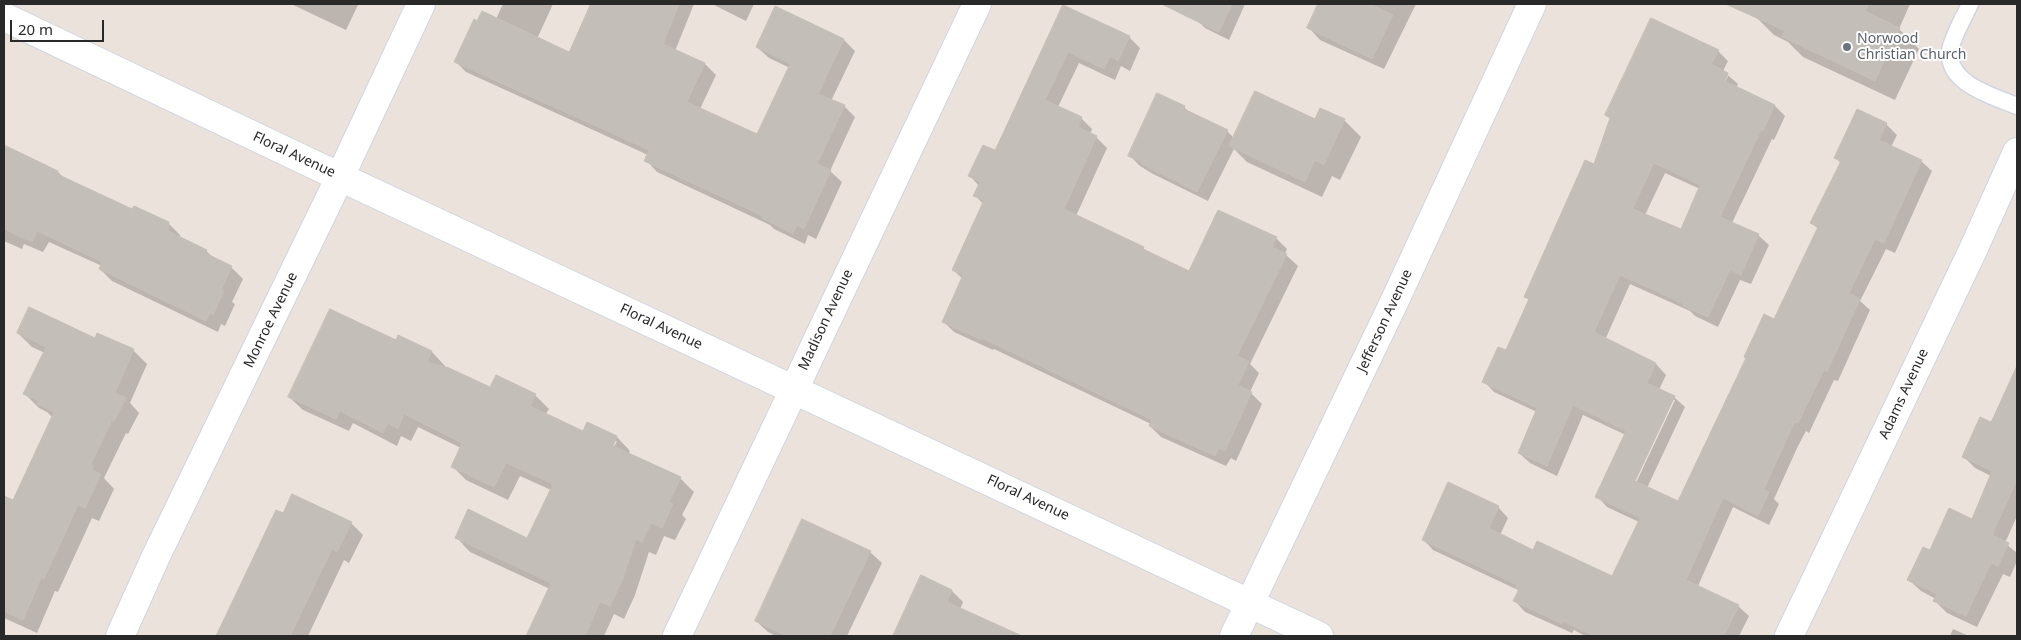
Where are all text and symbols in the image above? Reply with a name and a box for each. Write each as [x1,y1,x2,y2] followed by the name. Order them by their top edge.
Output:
[12,10,106,42] scale bar
[18,19,53,39] text: 20 m
[1857,31,1966,64] place label: Norwood Christian Church
[1841,41,1853,53] marker: Norwood Christian Church
[250,129,338,181] street label: Floral Avenue
[795,267,857,373] street label: Madison Avenue
[1354,267,1416,375] street label: Jefferson Avenue
[241,269,301,371] street label: Monroe Avenue
[617,301,705,353] street label: Floral Avenue
[1876,346,1932,442] street label: Adams Avenue
[984,472,1072,524] street label: Floral Avenue

